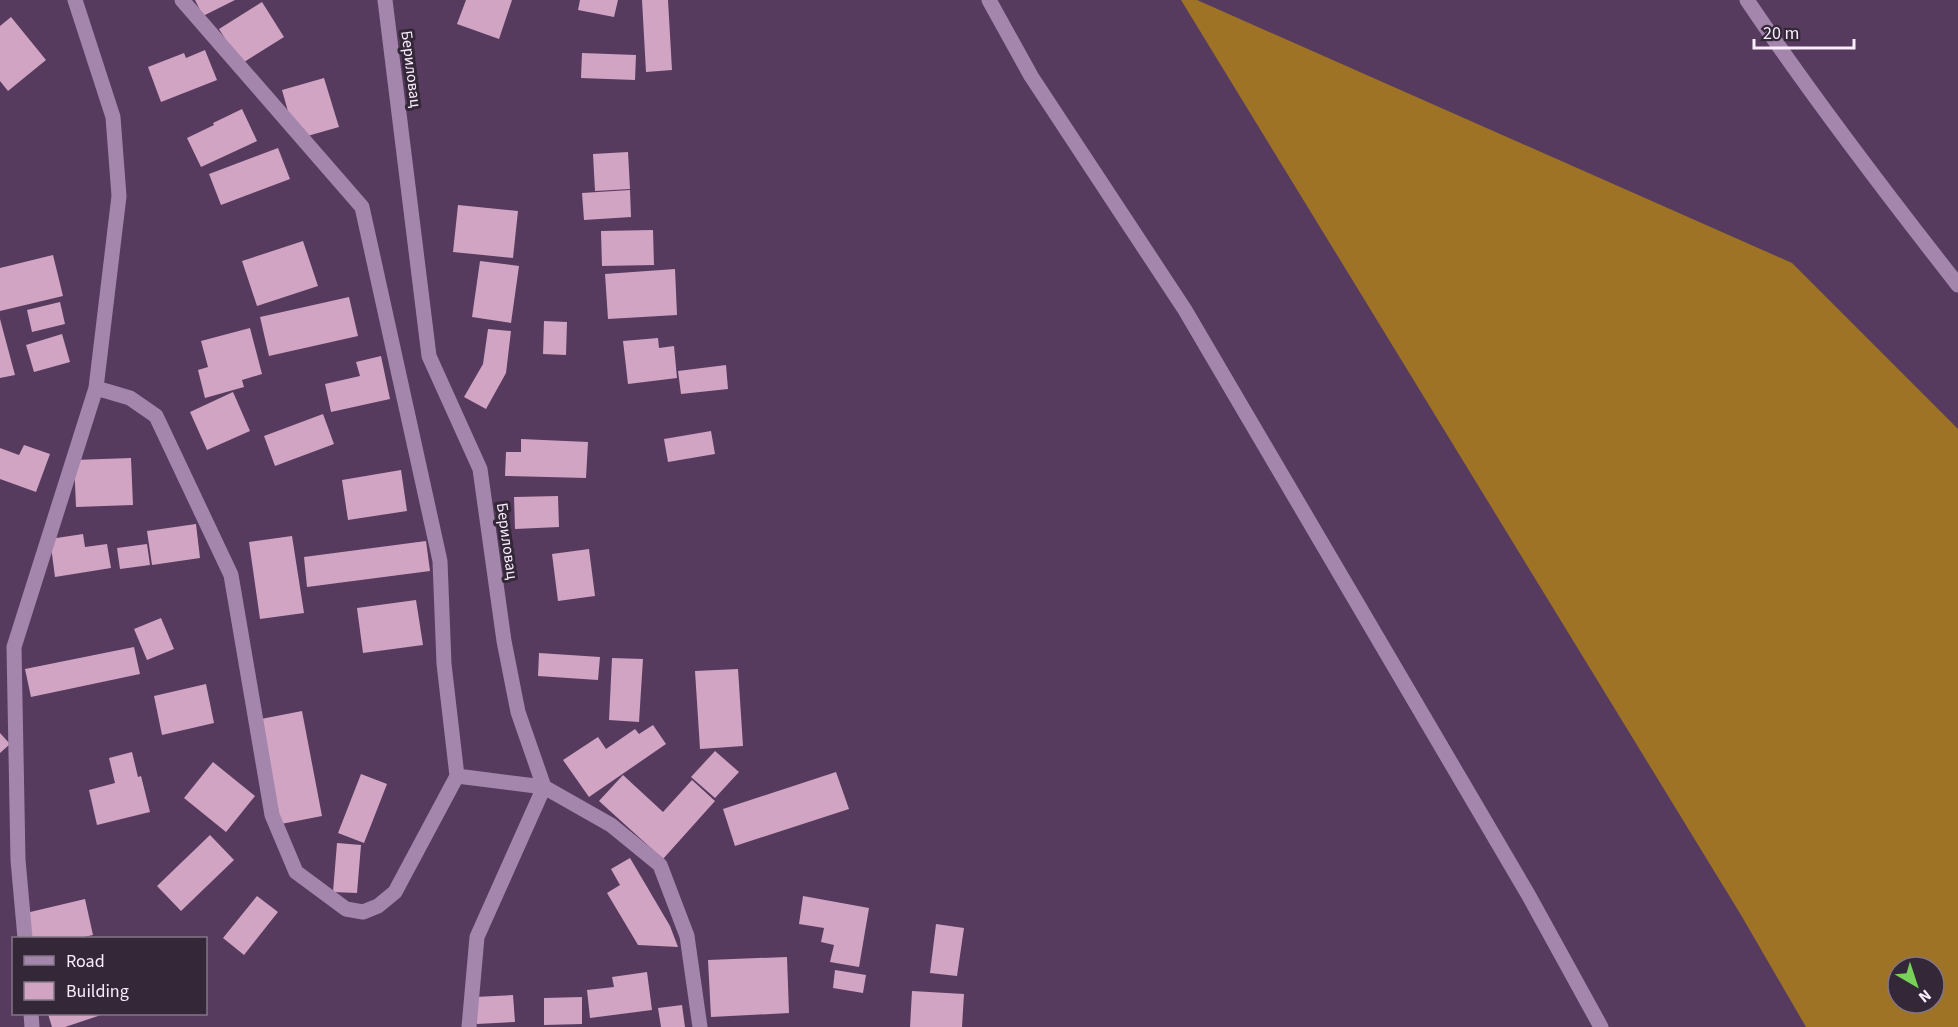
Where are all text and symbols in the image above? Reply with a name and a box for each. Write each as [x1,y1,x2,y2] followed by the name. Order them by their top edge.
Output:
[1754,12,1854,50] scale bar
[1763,21,1799,46] text: 20 m
[395,29,427,109] street label: Бериловац
[491,501,523,581] street label: Бериловац
[12,937,207,1015] legend
[66,949,105,974] text: Road
[1886,955,1946,1015] north arrow
[66,979,129,1004] text: Building
[1914,984,1936,1008] text: N

